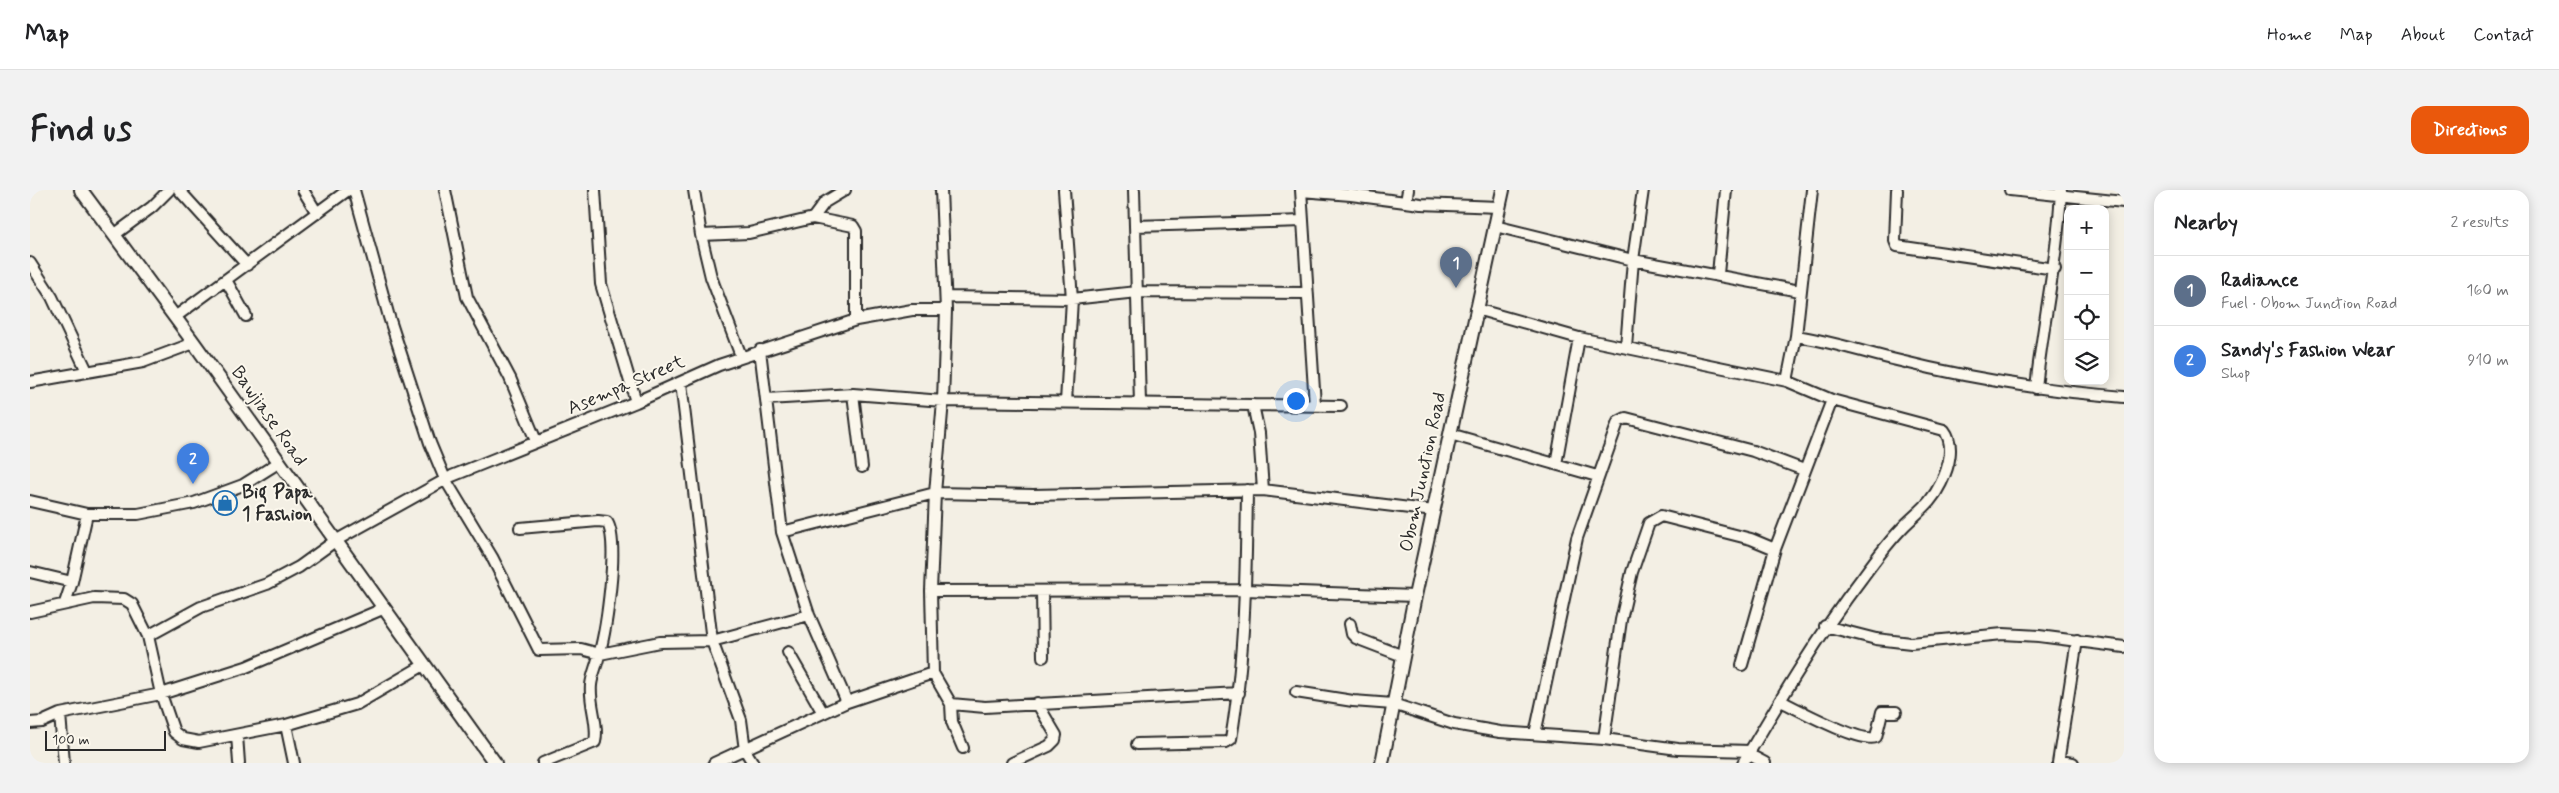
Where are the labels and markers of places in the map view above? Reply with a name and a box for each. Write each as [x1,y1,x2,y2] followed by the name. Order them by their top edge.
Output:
[1440,247,1472,288] pin: 1
[177,443,209,484] pin: 2
[242,480,313,527] place label: Big Papa 1 Fashion
[212,490,238,516] shop icon: Big Papa 1 Fashion

